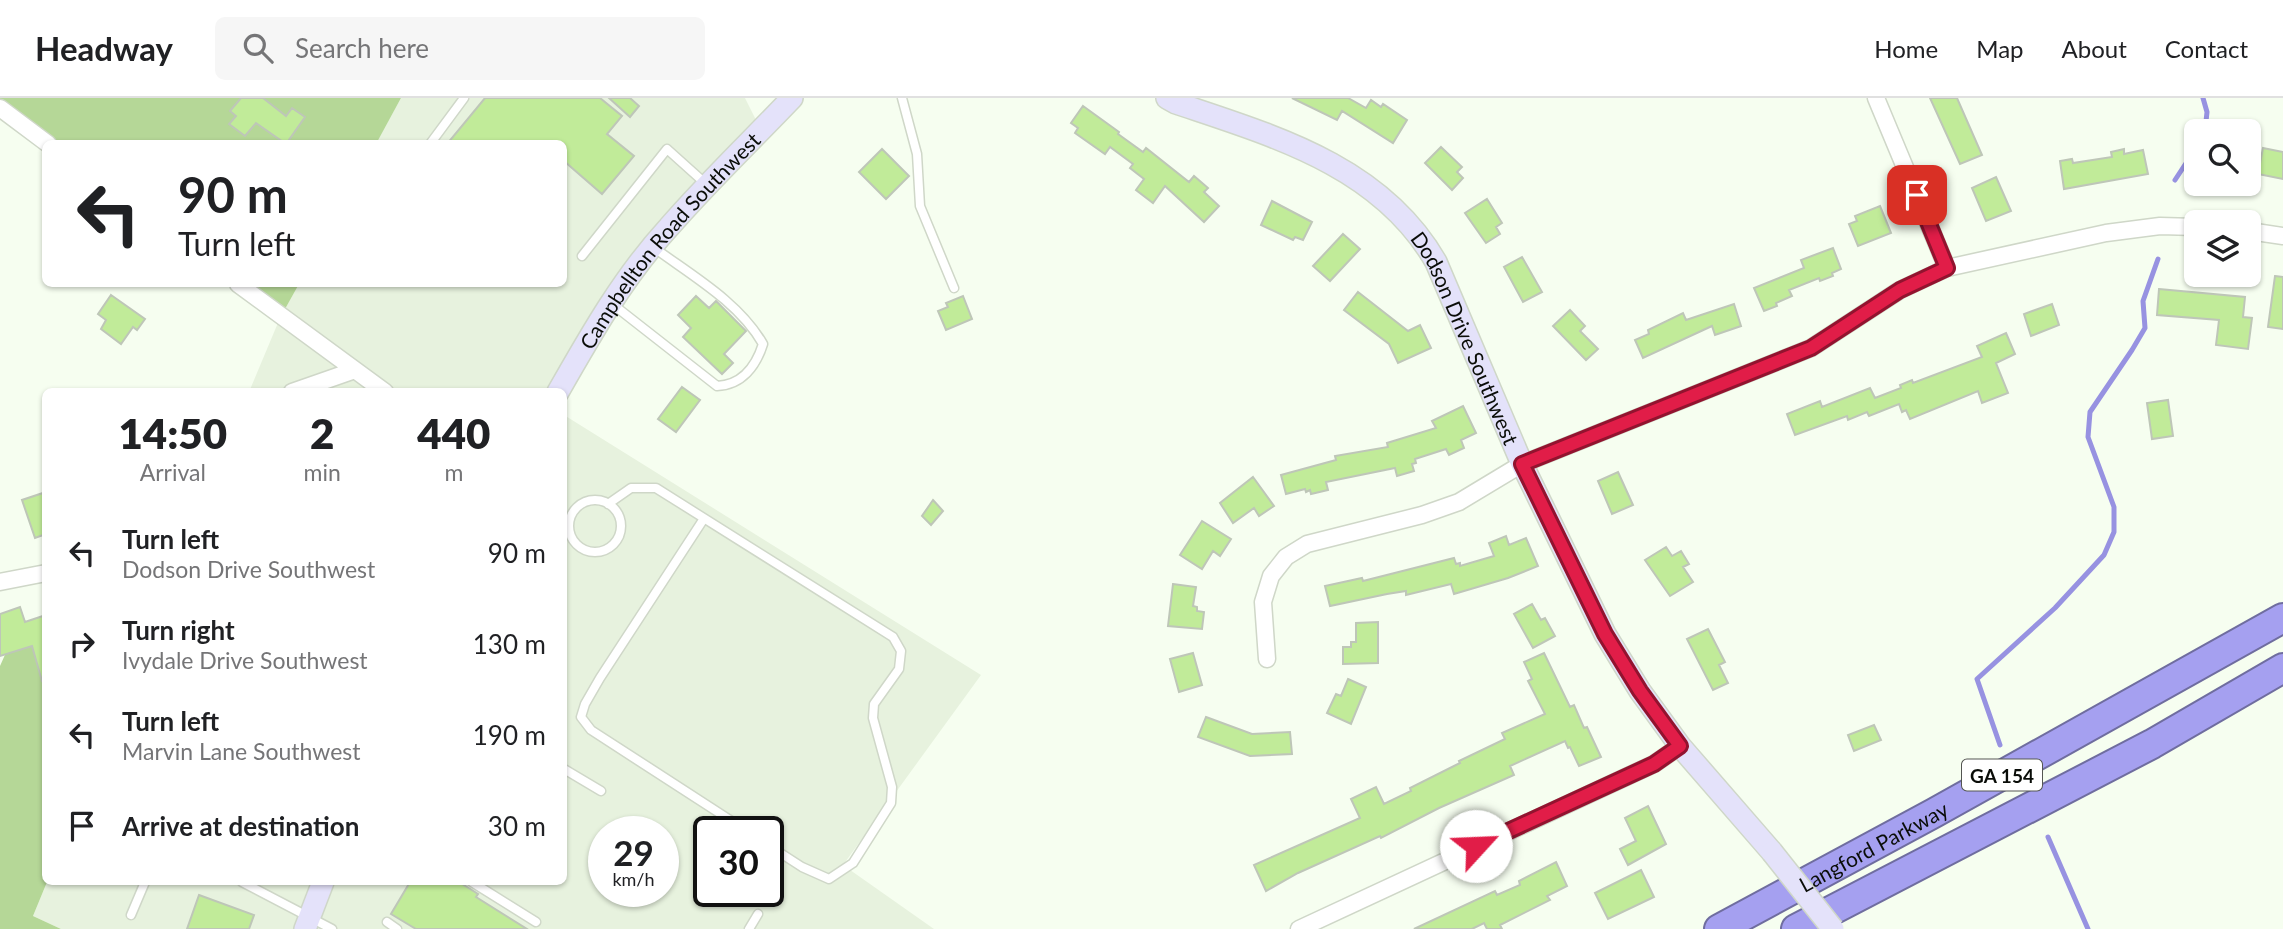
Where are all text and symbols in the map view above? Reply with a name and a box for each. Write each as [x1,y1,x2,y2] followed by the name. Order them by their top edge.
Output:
[215,17,705,80] search box
[35,28,173,68] text: Headway
[239,29,277,67] icon: search
[295,32,429,64] text: Search here
[1874,34,1938,63] text: Home
[1976,34,2024,63] text: Map
[2062,34,2127,63] text: About
[2165,34,2248,63] text: Contact
[2184,119,2261,287] map controls
[2184,119,2261,196] button: search
[573,126,765,353] street label: Campbellton Road Southwest
[178,165,288,223] text: 90 m
[1887,165,1947,225] pin
[63,168,154,259] icon: left
[1898,176,1936,214] icon: arrive
[2184,210,2261,287] button: layers
[178,224,295,263] text: Turn left
[1407,226,1525,449] street label: Dodson Drive Southwest
[119,408,227,458] text: 14:50
[310,408,334,458] text: 2
[417,408,490,458] text: 440
[140,458,206,486] text: Arrival
[304,458,341,486] text: min
[444,458,463,486] text: m
[122,523,219,555] text: Turn left
[63,534,101,572] icon: left
[488,537,546,569] text: 90 m
[122,555,375,583] text: Dodson Drive Southwest
[122,614,235,646] text: Turn right
[63,625,101,663] icon: right
[473,628,546,660] text: 130 m
[122,646,368,674] text: Ivydale Drive Southwest
[122,705,219,737] text: Turn left
[63,716,101,754] icon: left
[473,719,546,751] text: 190 m
[122,737,361,765] text: Marvin Lane Southwest
[1962,760,2042,790] road number: GA 154
[1794,795,1952,896] street label: Langford Parkway
[63,807,101,845] icon: arrive
[1439,809,1513,883] position arrow
[122,810,359,842] text: Arrive at destination
[488,810,546,842] text: 30 m
[693,816,784,907] speed limit sign: 30
[613,831,654,873] text: 29
[612,868,655,890] text: km/h

